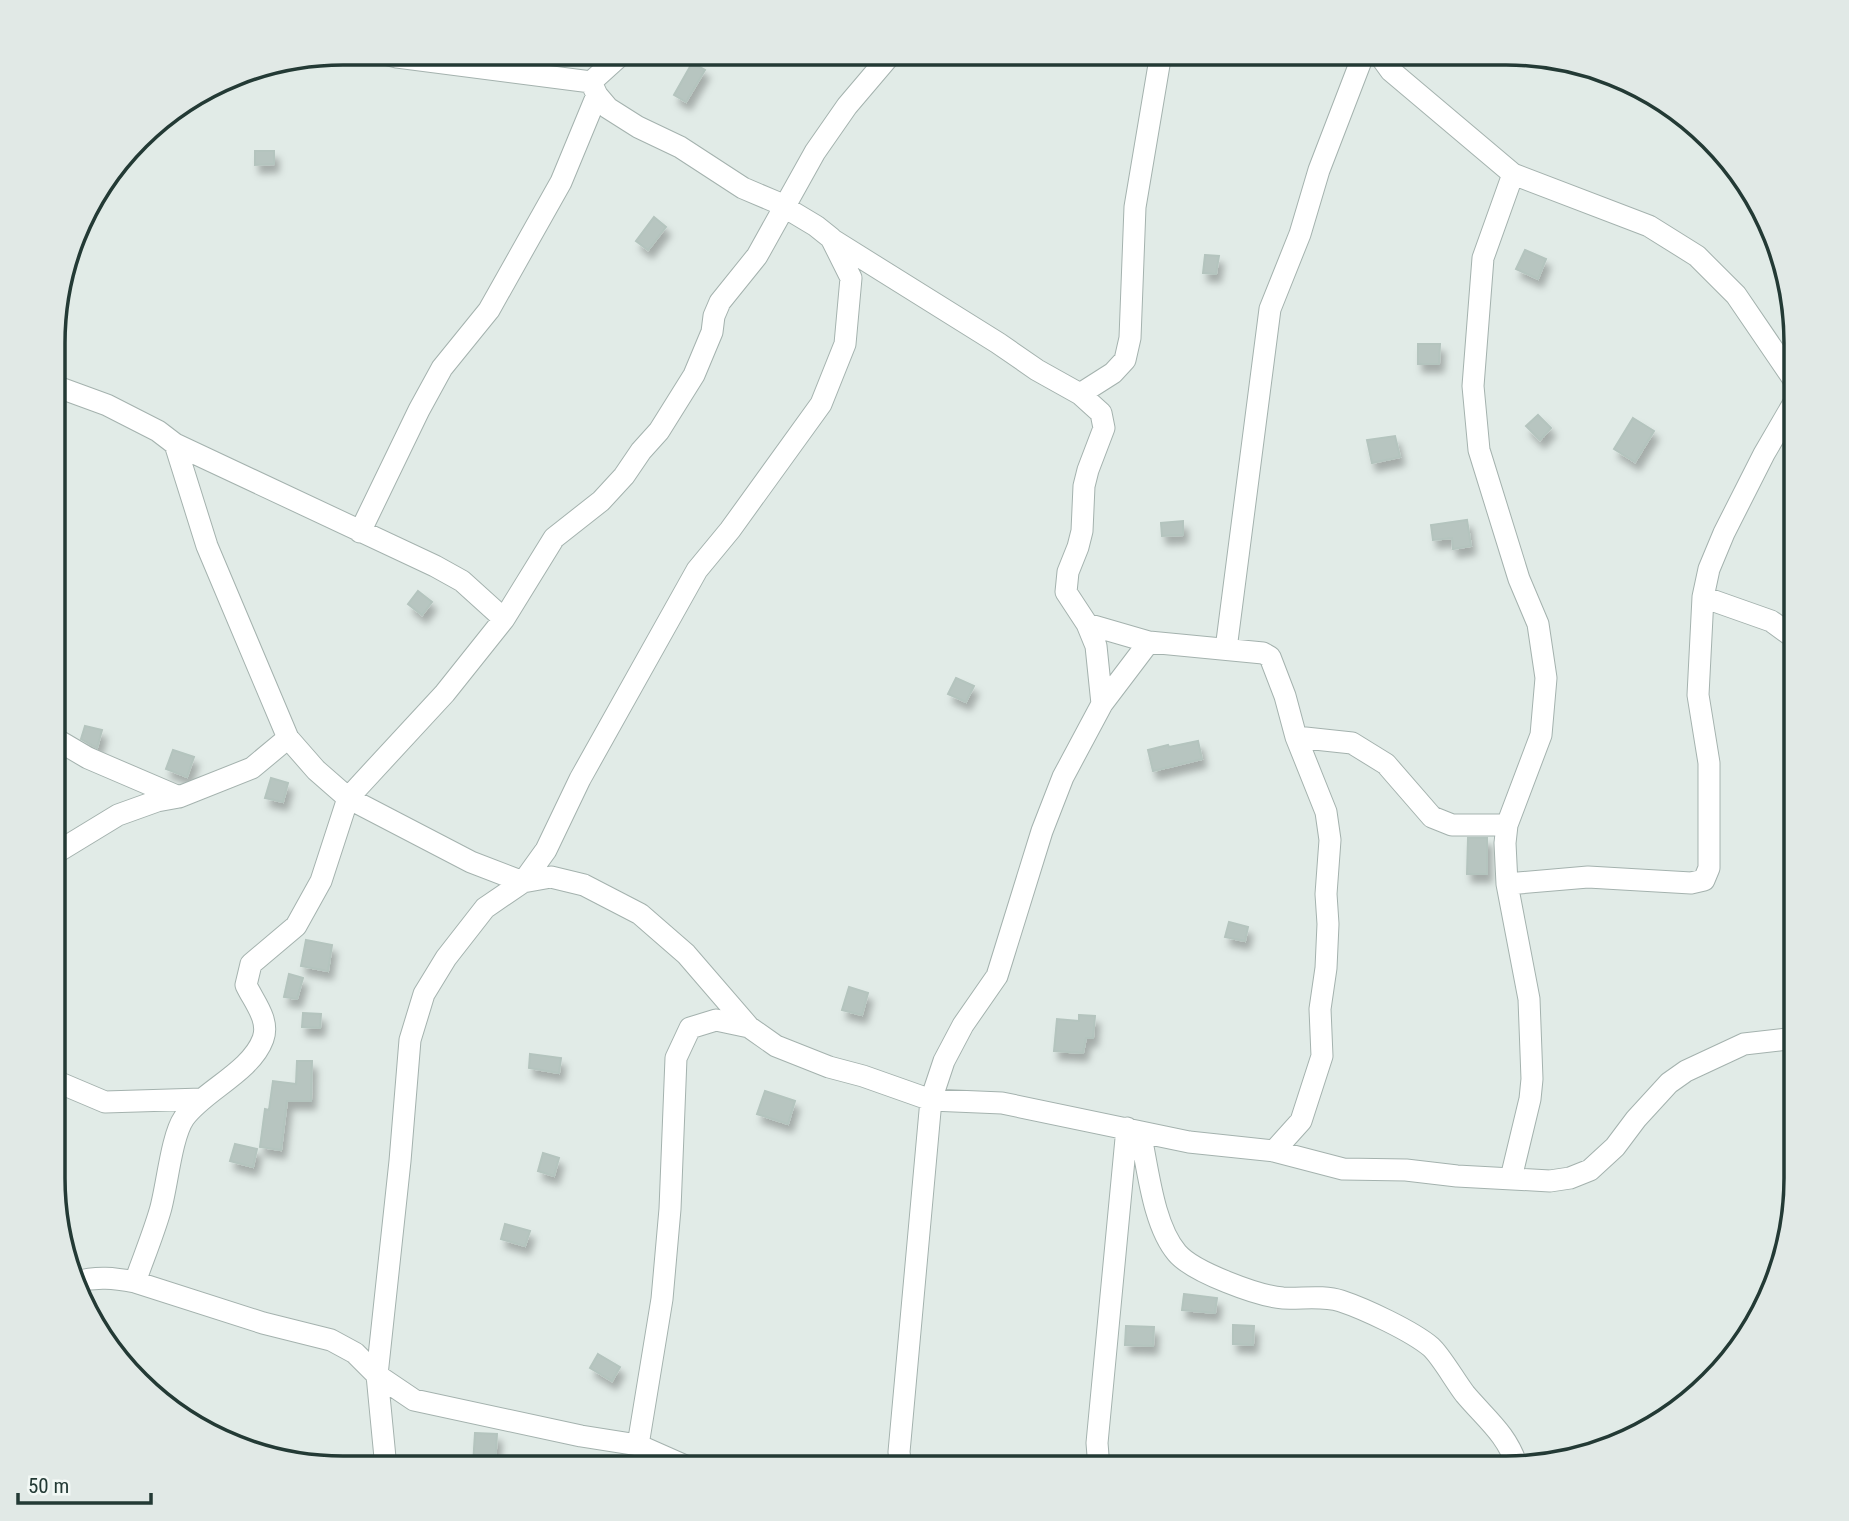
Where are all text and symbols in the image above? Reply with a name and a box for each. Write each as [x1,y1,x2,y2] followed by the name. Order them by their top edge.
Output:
[18,1462,150,1506] scale bar
[28,1474,69,1498] text: 50 m

